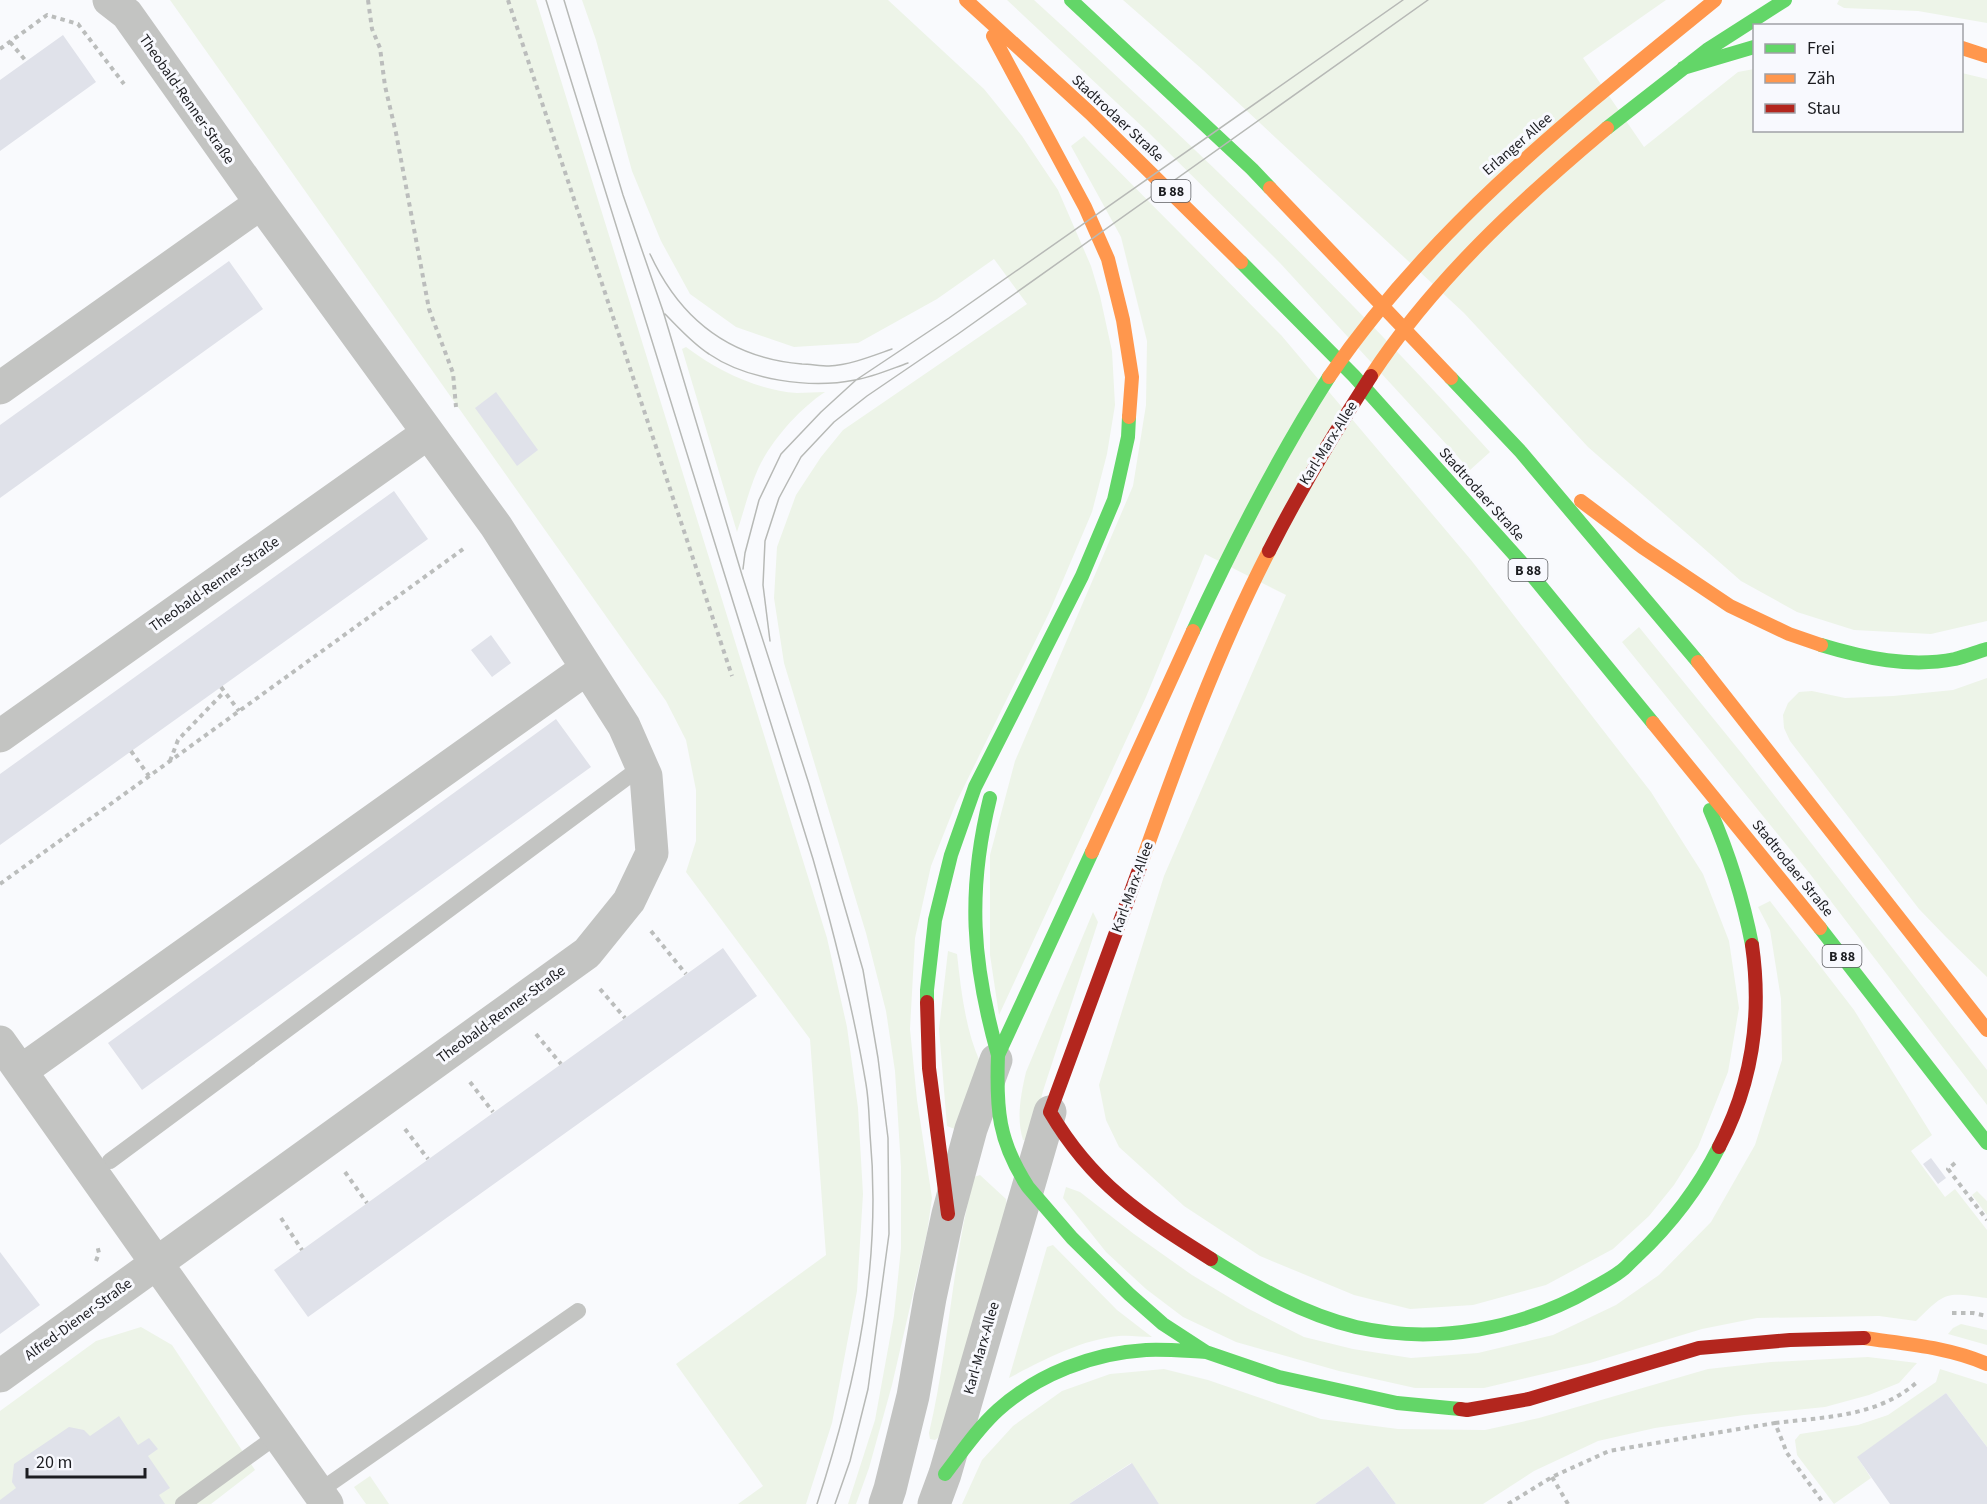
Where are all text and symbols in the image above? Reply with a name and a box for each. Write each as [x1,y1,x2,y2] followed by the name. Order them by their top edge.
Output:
[1753,24,1963,132] legend
[134,30,239,169] street label: Theobald-Renner-Straße
[1807,36,1835,61] text: Frei
[1807,66,1835,91] text: Zäh
[1067,70,1168,167] street label: Stadtrodaer Straße
[1807,96,1841,121] text: Stau
[1478,108,1557,181] street label: Erlanger Allee
[1152,180,1190,202] road number: B 88
[1294,397,1363,489] street label: Karl-Marx-Allee
[1434,443,1529,546] street label: Stadtrodaer Straße
[145,532,284,637] street label: Theobald-Renner-Straße
[1508,559,1547,581] road number: B 88
[1747,815,1838,921] street label: Stadtrodaer Straße
[1106,839,1159,936] street label: Karl-Marx-Allee
[1822,945,1862,967] road number: B 88
[433,961,570,1068] street label: Theobald-Renner-Straße
[20,1273,136,1366] street label: Alfred-Diener-Straße
[958,1299,1005,1397] street label: Karl-Marx-Allee
[27,1441,146,1479] scale bar
[36,1450,72,1475] text: 20 m

